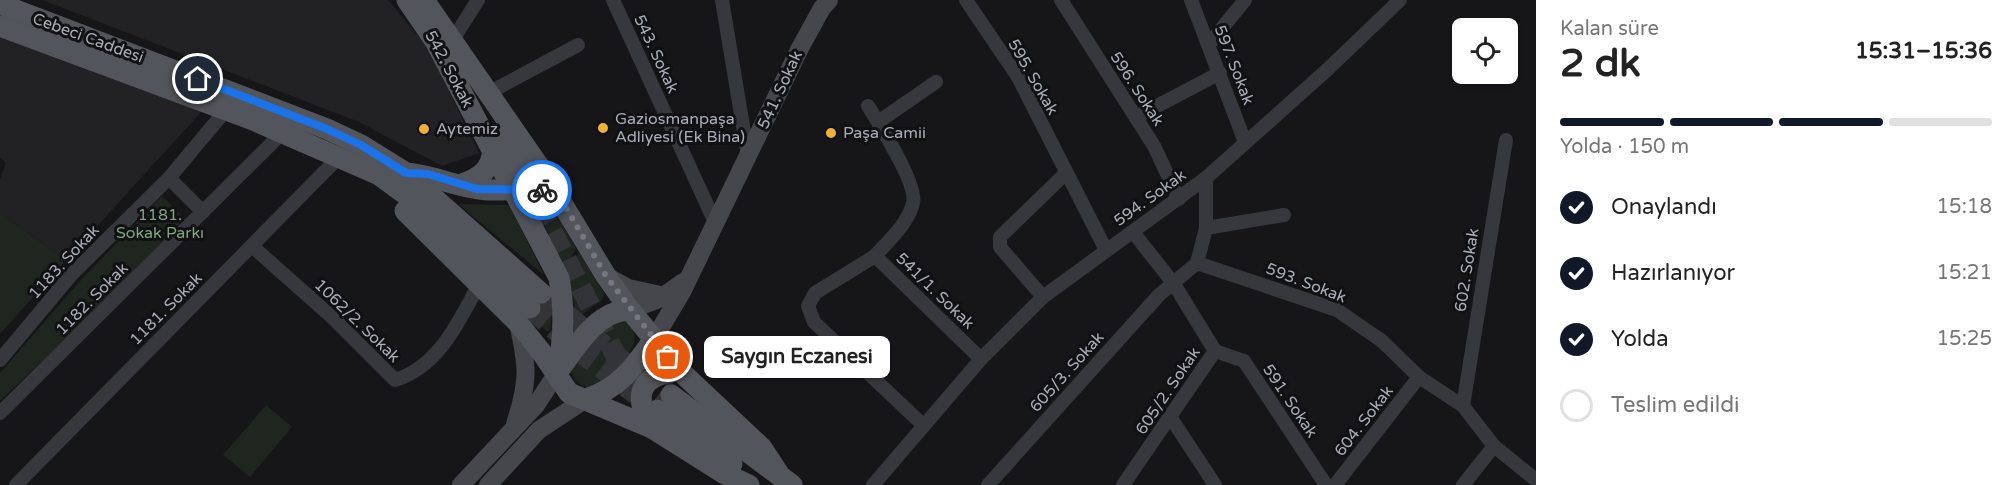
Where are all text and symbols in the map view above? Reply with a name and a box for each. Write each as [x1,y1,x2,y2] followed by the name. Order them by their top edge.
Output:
[30,9,146,67] street label: Cebeci Caddesi
[629,12,683,97] street label: 543. Sokak
[1560,17,1659,41] text: Kalan süre
[1452,18,1518,84] map controls
[1452,18,1518,84] button: locate
[1210,22,1258,108] street label: 597. Sokak
[420,27,478,111] street label: 542. Sokak
[1003,36,1063,119] street label: 595. Sokak
[1855,38,1992,64] text: 15:31–15:36
[1560,40,1641,87] text: 2 dk
[753,47,807,132] street label: 541. Sokak
[1106,48,1168,130] street label: 596. Sokak
[172,53,223,104] pin
[181,62,214,95] icon: home
[615,109,745,147] place label: Gaziosmanpaşa Adliyesi (Ek Bina)
[436,119,498,139] place label: Aytemiz
[596,121,610,135] marker: Gaziosmanpaşa Adliyesi (Ek Bina)
[417,122,431,136] marker: Aytemiz
[843,123,926,143] place label: Paşa Camii
[824,126,838,140] marker: Paşa Camii
[1560,135,1689,159] text: Yolda · 150 m
[512,160,572,220] courier
[1110,165,1190,231] street label: 594. Sokak
[526,174,559,207] icon: bike
[1560,191,1593,224] icon: check
[1611,194,1717,220] text: Onaylandı
[1937,195,1992,219] text: 15:18
[116,205,204,243] park label: 1181. Sokak Parkı
[25,220,104,303] street label: 1183. Sokak
[1451,227,1484,313] street label: 602. Sokak
[892,249,979,334] street label: 541/1. Sokak
[1560,257,1593,290] icon: check
[52,258,133,339] street label: 1182. Sokak
[1263,259,1349,308] street label: 593. Sokak
[1611,260,1735,286] text: Hazırlanıyor
[1937,261,1992,285] text: 15:21
[126,268,207,349] street label: 1181. Sokak
[310,275,404,367] street label: 1062/2. Sokak
[1560,323,1593,356] icon: check
[1611,326,1669,352] text: Yolda
[1026,327,1109,416] street label: 605/3. Sokak
[1937,327,1992,351] text: 15:25
[642,331,693,382] pin
[704,336,890,378] callout: Saygın Eczanesi
[651,340,684,373] icon: bag
[1131,343,1205,439] street label: 605/2. Sokak
[721,345,873,369] text: Saygın Eczanesi
[1258,360,1322,442] street label: 591. Sokak
[1330,381,1398,460] street label: 604. Sokak
[1611,392,1740,418] text: Teslim edildi

